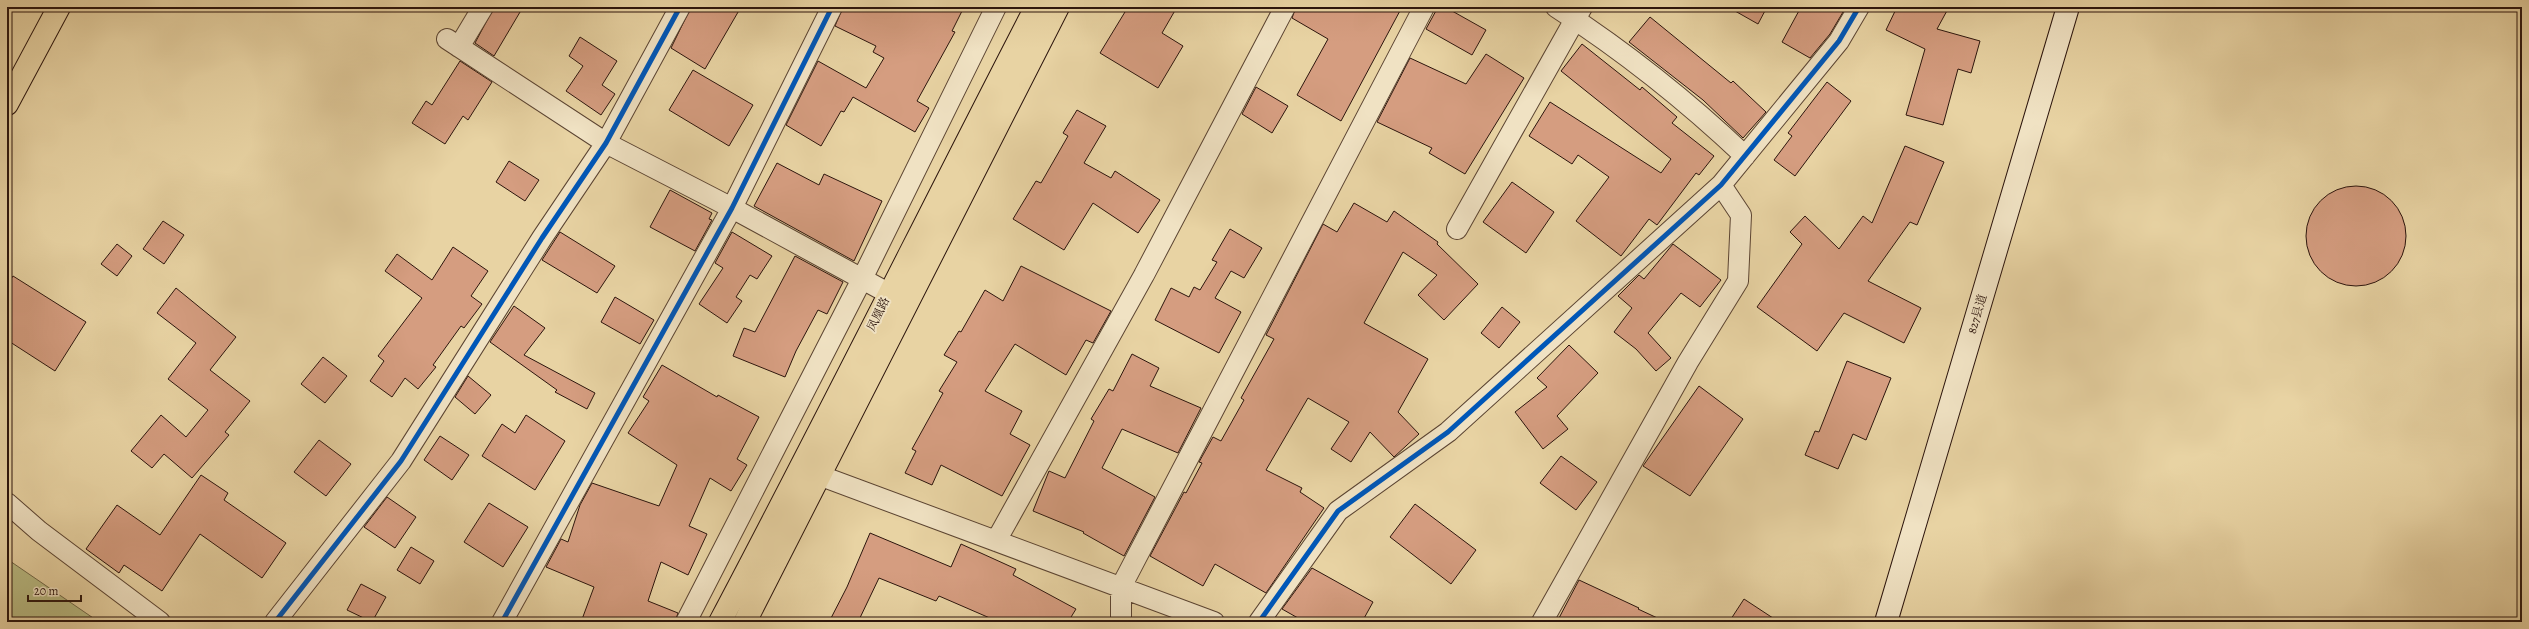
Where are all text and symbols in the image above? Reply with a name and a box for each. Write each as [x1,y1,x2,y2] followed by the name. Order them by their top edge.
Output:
[1964,292,1990,336] street label: 827县道
[863,294,893,334] street label: 凤凰路
[28,577,81,603] scale bar
[34,583,58,599] text: 20 m

